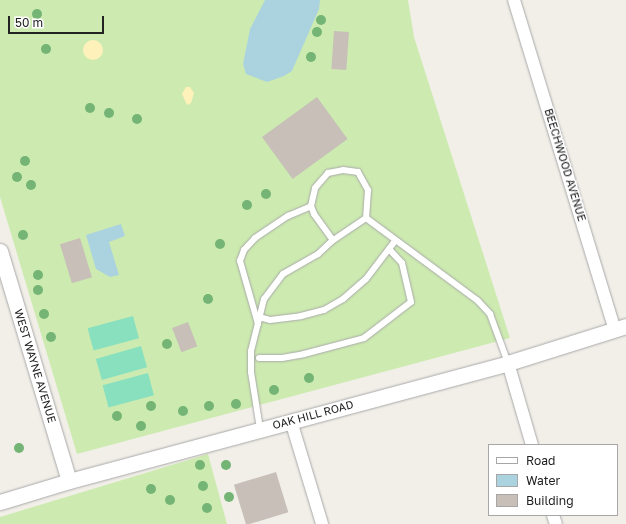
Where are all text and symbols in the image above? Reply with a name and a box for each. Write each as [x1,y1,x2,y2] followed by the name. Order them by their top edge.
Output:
[10,8,106,34] scale bar
[15,15,43,30] text: 50 m
[542,107,588,223] street label: BEECHWOOD AVENUE
[11,307,59,425] street label: WEST WAYNE AVENUE
[271,398,355,432] street label: OAK HILL ROAD
[488,444,618,516] legend
[526,453,555,468] text: Road
[526,473,560,488] text: Water
[526,493,574,508] text: Building

